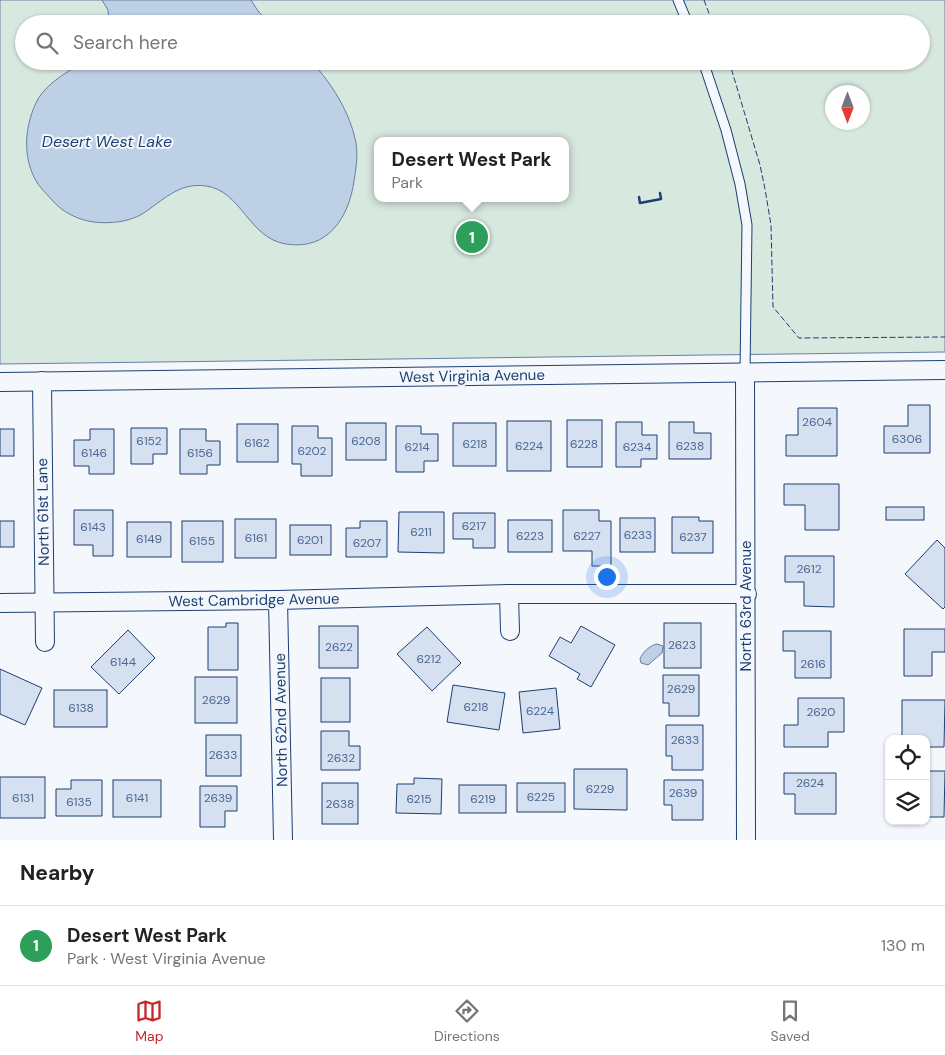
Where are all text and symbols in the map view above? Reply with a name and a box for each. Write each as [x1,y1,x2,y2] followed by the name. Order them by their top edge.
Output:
[15,15,930,70] search box
[33,29,61,57] icon: search
[73,30,178,55] text: Search here
[825,85,870,130] north arrow
[42,131,172,152] water label: Desert West Lake
[374,137,569,202] popup
[391,147,552,172] text: Desert West Park
[391,172,423,193] text: Park
[456,218,488,256] pin: 1
[399,365,545,387] street label: West Virginia Avenue
[802,414,832,430] house number: 2604
[892,431,922,447] house number: 6306
[136,433,162,449] house number: 6152
[351,433,381,449] house number: 6208
[244,435,270,451] house number: 6162
[462,436,488,452] house number: 6218
[570,436,598,452] house number: 6228
[515,438,543,454] house number: 6224
[676,438,704,454] house number: 6238
[404,439,430,455] house number: 6214
[623,439,651,455] house number: 6234
[297,443,327,459] house number: 6202
[81,445,107,461] house number: 6146
[187,445,213,461] house number: 6156
[32,458,54,566] street label: North 61st Lane
[462,518,486,534] house number: 6217
[80,519,106,535] house number: 6143
[410,524,432,540] house number: 6211
[624,527,652,543] house number: 6233
[516,528,544,544] house number: 6223
[573,528,601,544] house number: 6227
[679,529,707,545] house number: 6237
[245,530,267,546] house number: 6161
[136,531,162,547] house number: 6149
[297,532,323,548] house number: 6201
[189,533,215,549] house number: 6155
[353,535,381,551] house number: 6207
[736,540,756,672] street label: North 63rd Avenue
[796,561,822,577] house number: 2612
[594,564,620,590] your location
[168,589,340,611] street label: West Cambridge Avenue
[668,637,696,653] house number: 2623
[325,639,353,655] house number: 2622
[417,651,441,667] house number: 6212
[270,653,292,787] street label: North 62nd Avenue
[110,654,136,670] house number: 6144
[800,656,826,672] house number: 2616
[667,681,695,697] house number: 2629
[202,692,230,708] house number: 2629
[463,699,489,715] house number: 6218
[68,700,94,716] house number: 6138
[526,703,554,719] house number: 6224
[806,704,836,720] house number: 2620
[671,732,699,748] house number: 2633
[885,735,930,825] map controls
[885,735,930,780] button: locate
[209,747,237,763] house number: 2633
[327,750,355,766] house number: 2632
[796,775,824,791] house number: 2624
[885,780,930,825] button: layers
[586,781,614,797] house number: 6229
[669,785,697,801] house number: 2639
[527,789,555,805] house number: 6225
[12,790,34,806] house number: 6131
[126,790,148,806] house number: 6141
[204,790,232,806] house number: 2639
[406,791,432,807] house number: 6215
[470,791,496,807] house number: 6219
[66,794,92,810] house number: 6135
[326,796,354,812] house number: 2638
[20,859,94,887] text: Nearby
[67,923,227,948] text: Desert West Park
[33,935,39,956] text: 1
[881,935,925,956] text: 130 m
[67,948,266,969] text: Park · West Virginia Avenue
[135,997,163,1045] tab: Map
[434,997,500,1045] tab: Directions
[770,997,810,1045] tab: Saved

